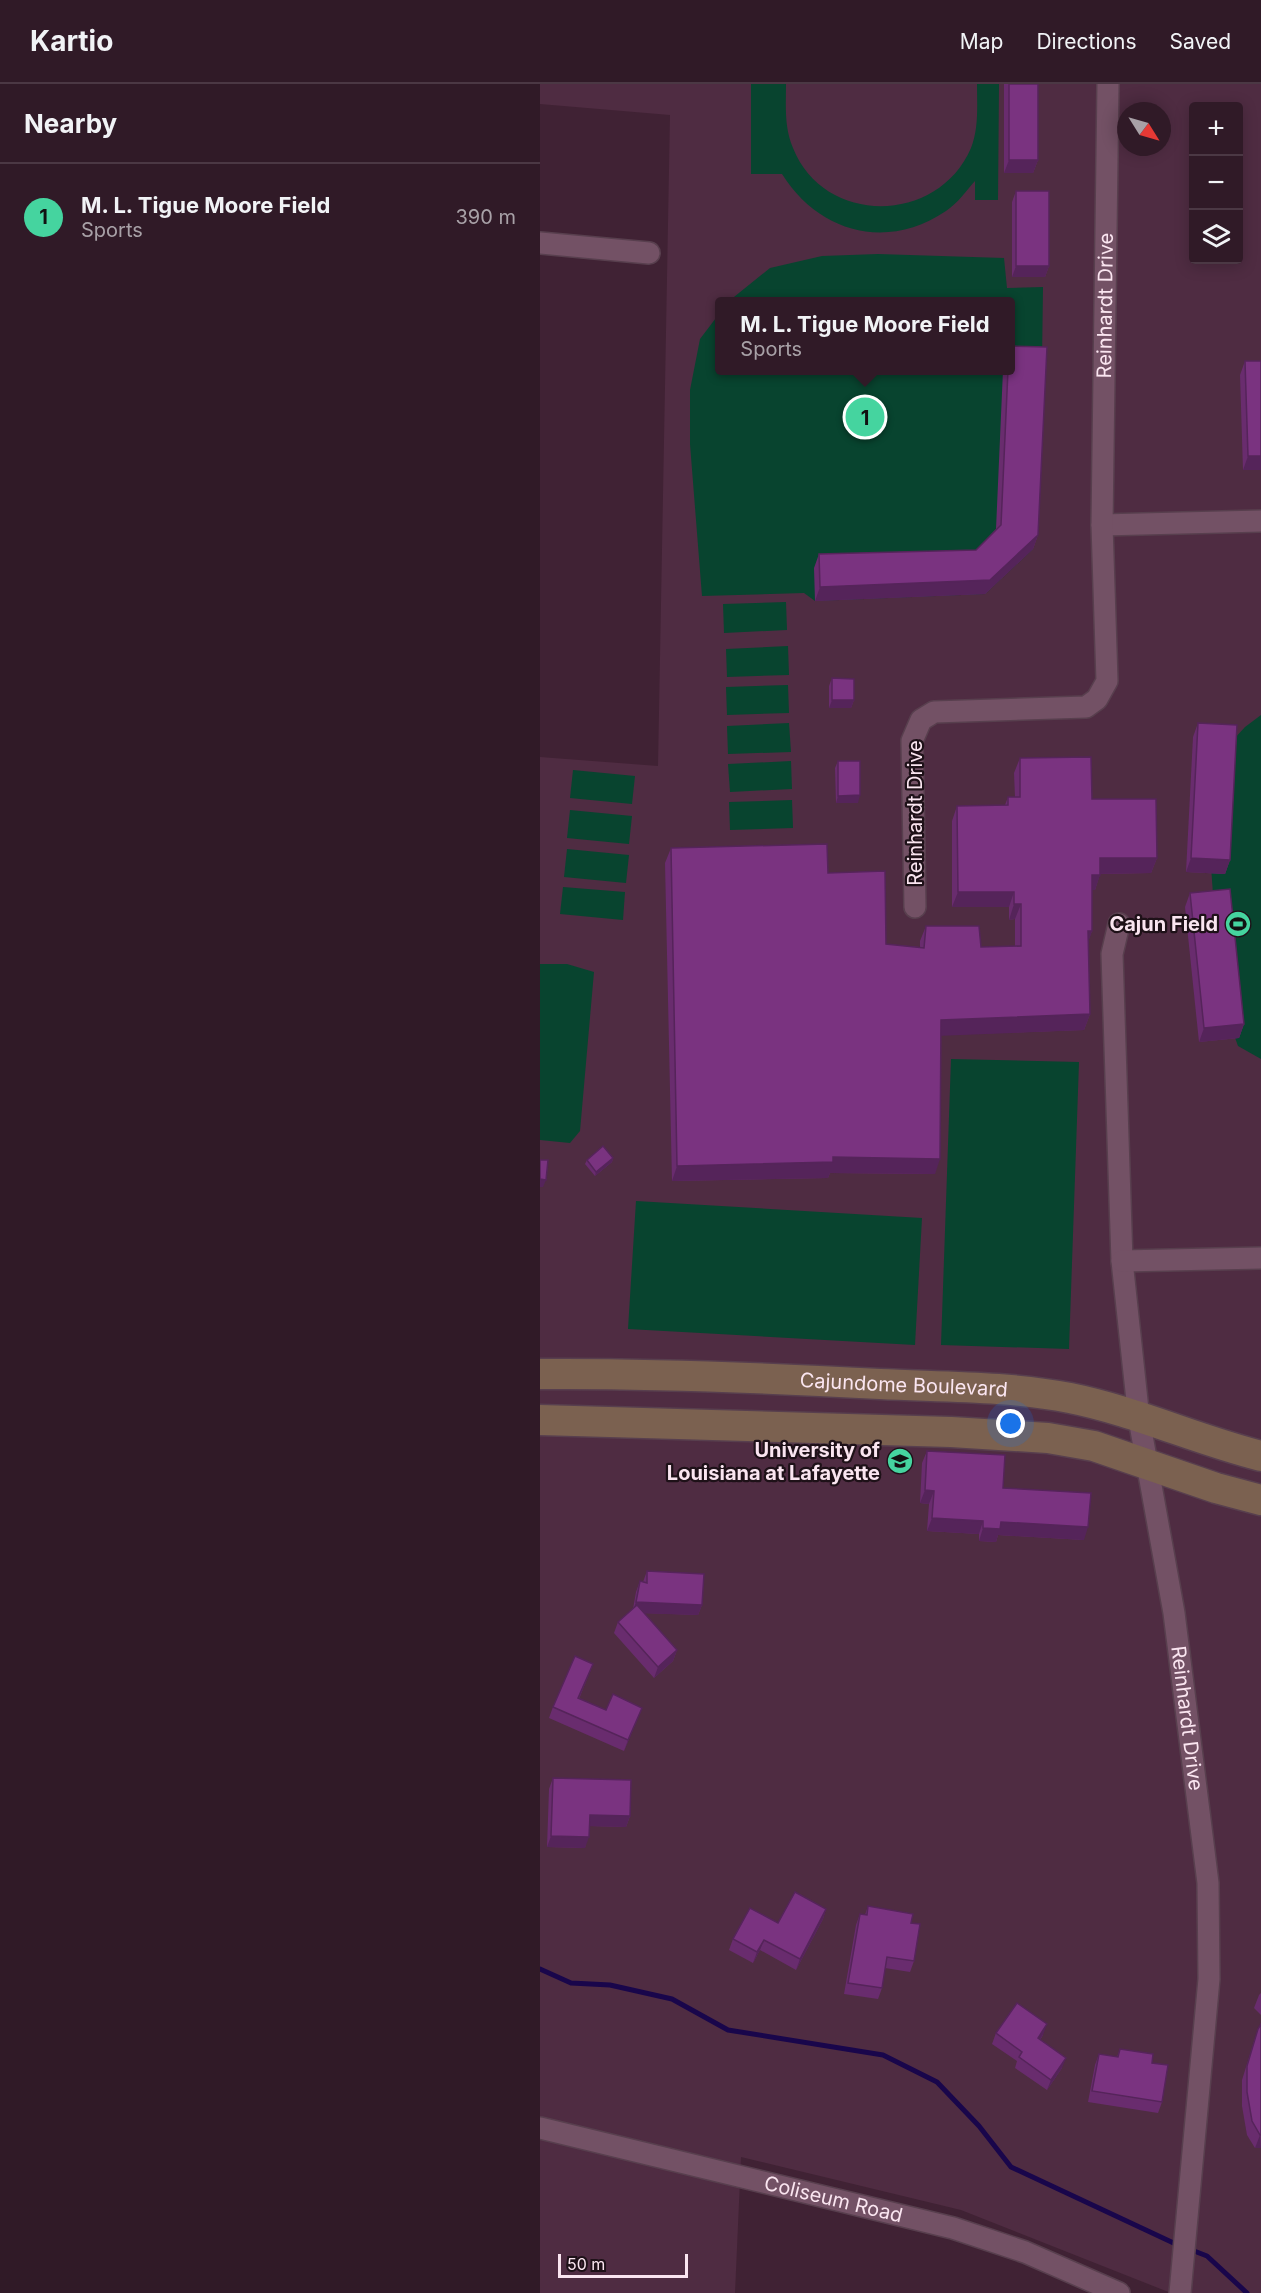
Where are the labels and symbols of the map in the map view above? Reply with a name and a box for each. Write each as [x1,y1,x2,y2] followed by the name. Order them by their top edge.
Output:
[1117,102,1171,156] north arrow
[1092,233,1118,378] street label: Reinhardt Drive
[846,394,884,440] pin: 1
[903,740,927,886] street label: Reinhardt Drive
[1223,909,1253,939] sports icon: Cajun Field
[1109,912,1218,936] place label: Cajun Field
[799,1368,1009,1402] street label: Cajundome Boulevard
[996,1409,1025,1438] your location
[667,1438,880,1485] place label: University of Louisiana at Lafayette
[885,1446,915,1476] school or university icon: University of Louisiana at Lafayette
[1166,1644,1208,1792] street label: Reinhardt Drive
[762,2171,905,2227] street label: Coliseum Road
[558,2251,688,2278] scale bar

